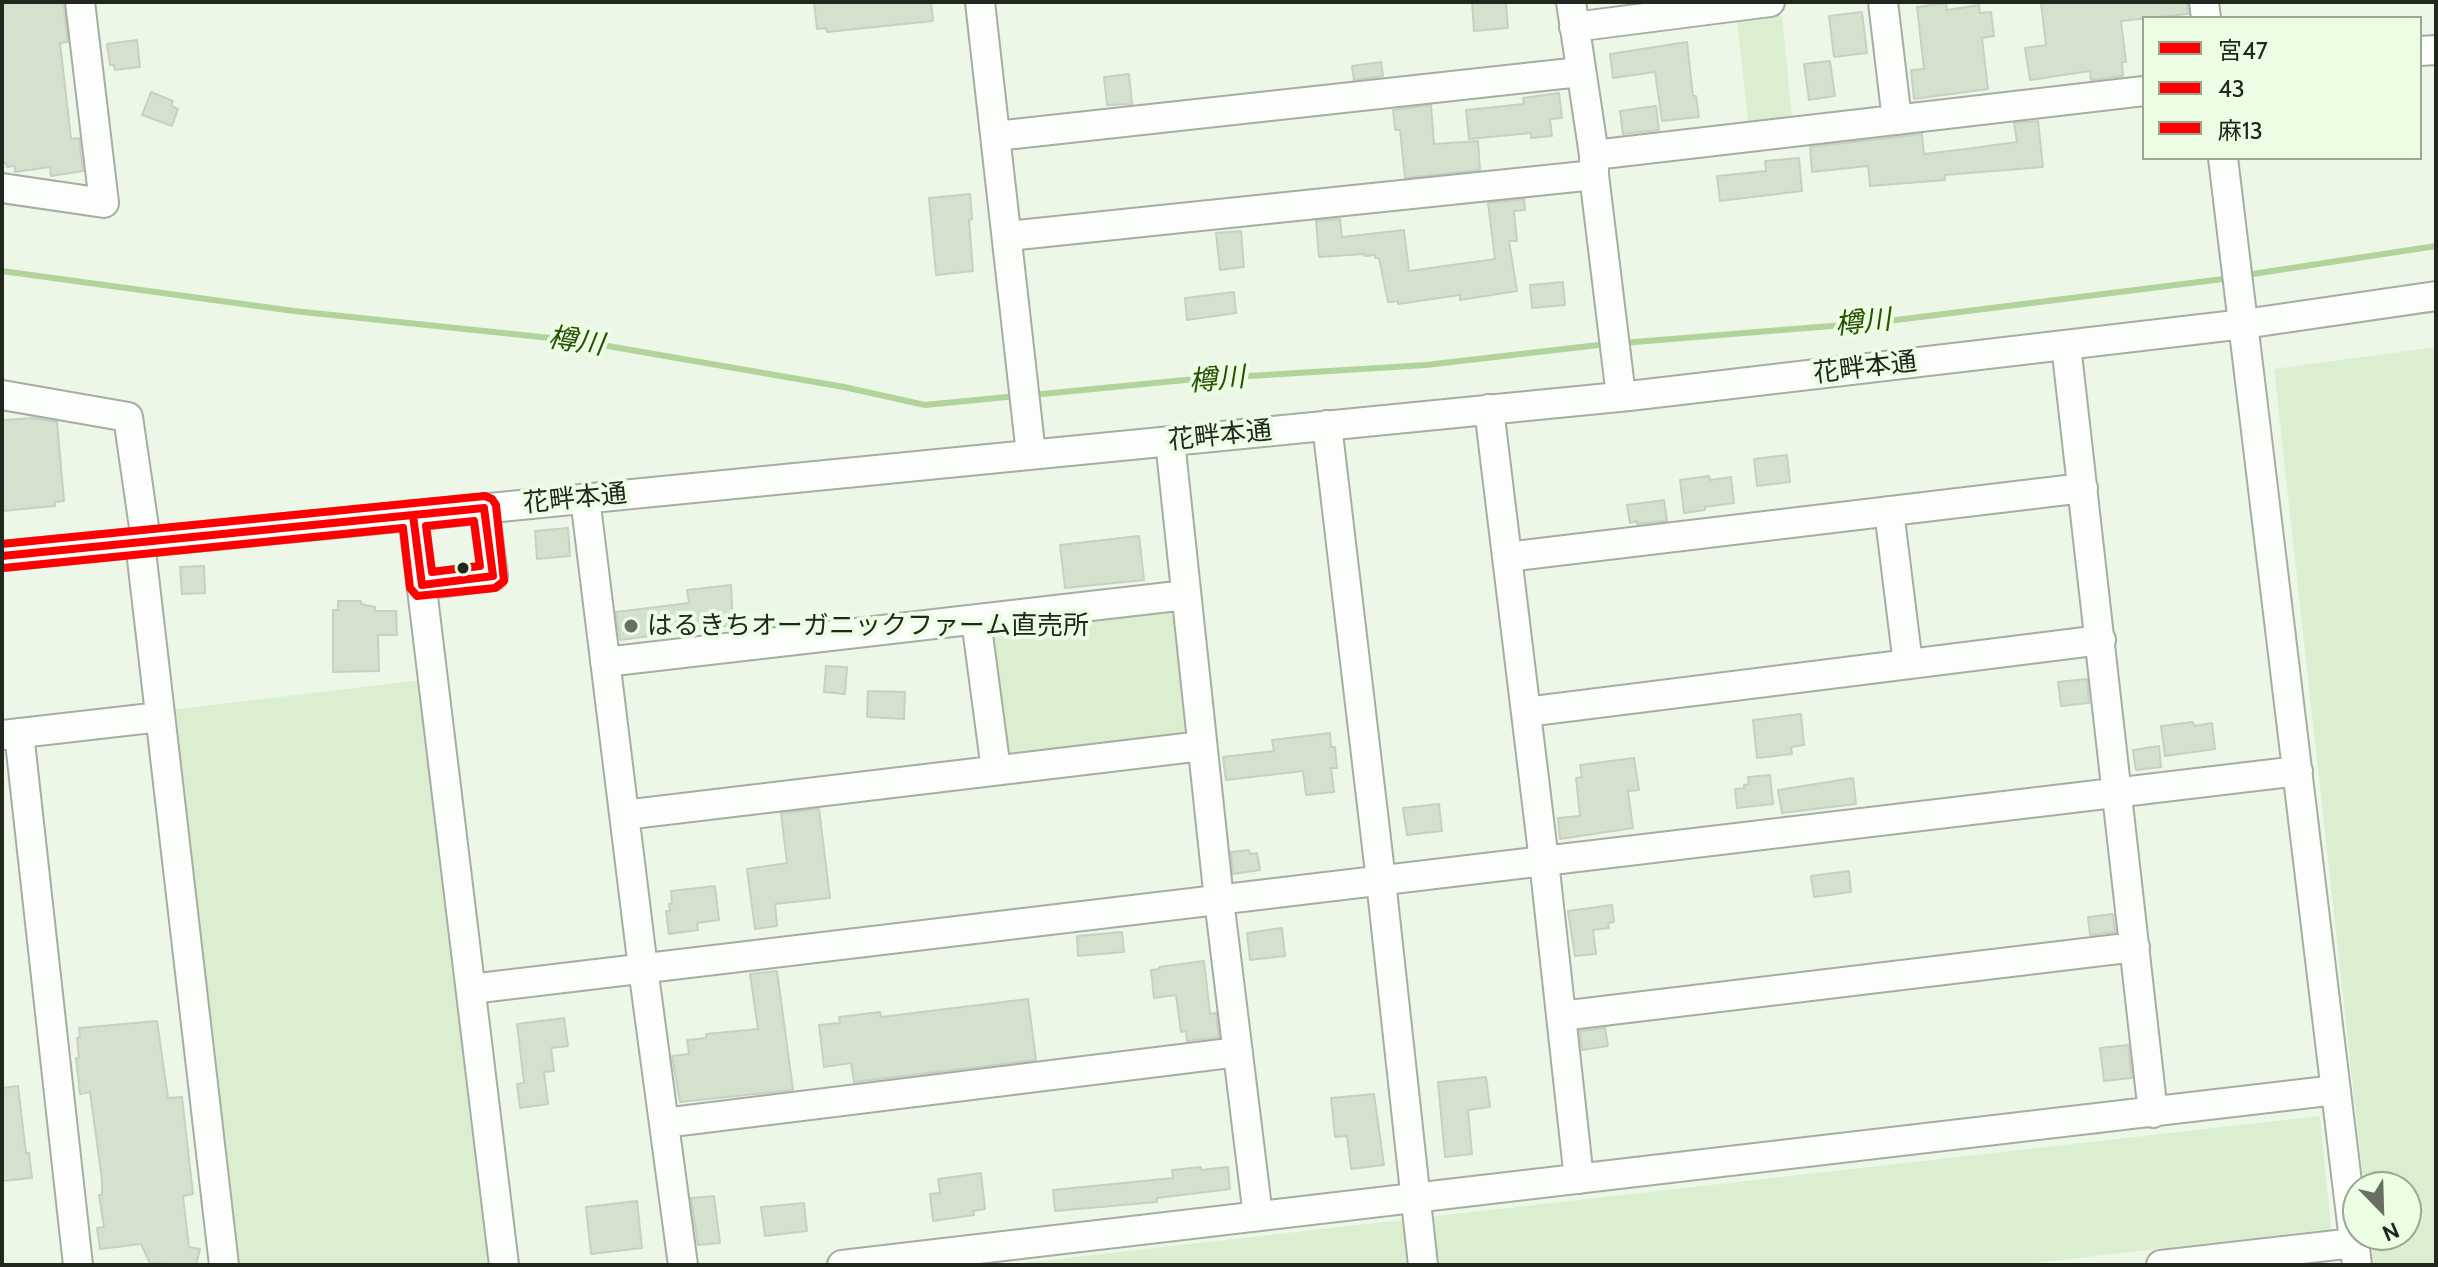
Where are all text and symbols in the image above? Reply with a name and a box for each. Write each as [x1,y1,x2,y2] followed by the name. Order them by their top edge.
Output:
[2142,16,2422,160] legend
[2218,36,2268,65] text: 宮47
[2218,74,2245,103] text: 43
[2218,116,2263,145] text: 麻13
[1833,303,1893,343] water label: 樽川
[546,321,606,363] water label: 樽川
[1811,346,1919,390] street label: 花畔本通
[1188,361,1246,399] water label: 樽川
[1167,415,1273,457] street label: 花畔本通
[522,478,628,520] street label: 花畔本通
[455,560,471,576] unlabelled marker
[647,610,1089,642] place label: はるきちオーガニックファーム直売所
[622,617,640,635] marker: はるきちオーガニックファーム直売所
[2342,1171,2422,1251] north arrow
[2378,1216,2403,1247] text: N

